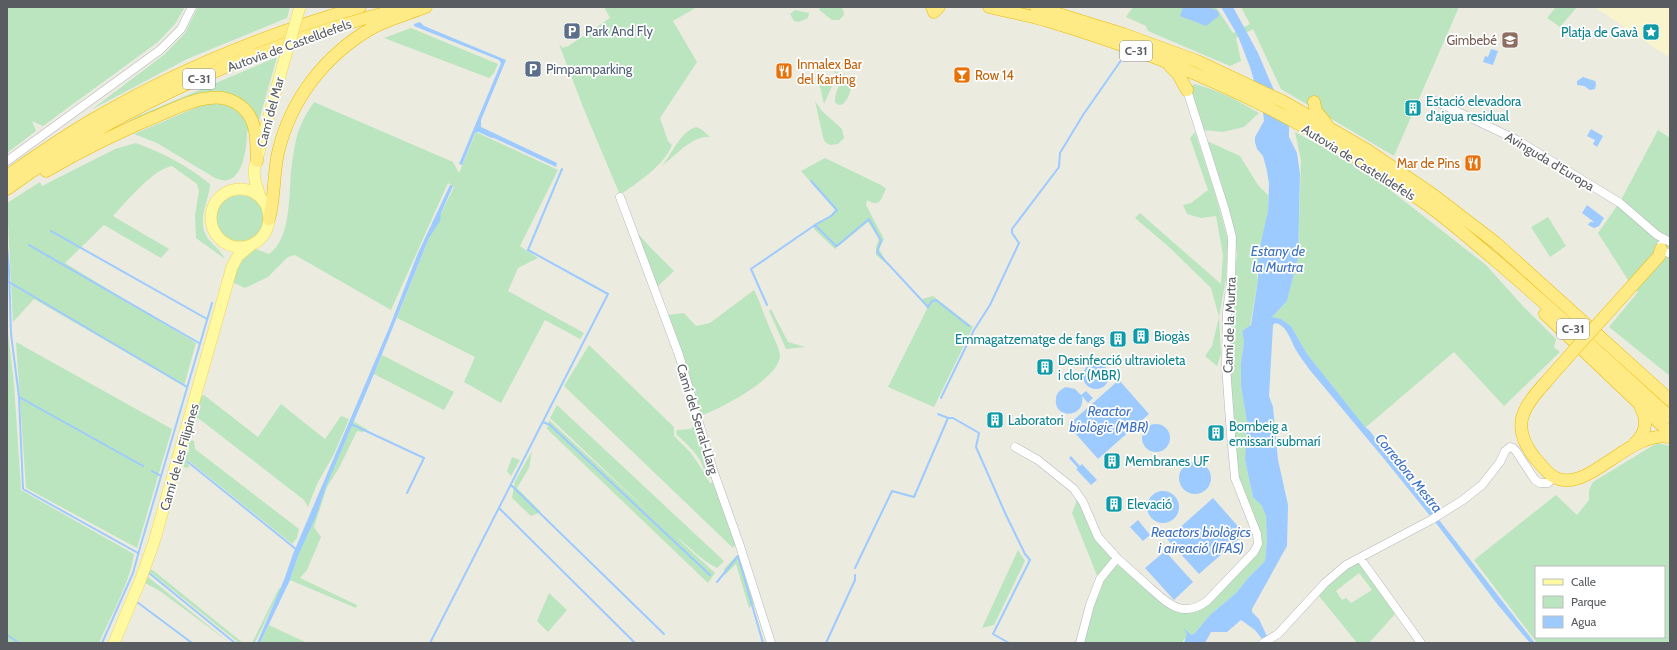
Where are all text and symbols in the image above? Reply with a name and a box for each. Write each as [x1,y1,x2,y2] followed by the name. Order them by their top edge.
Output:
[225,15,354,75] street label: Autovia de Castelldefels
[562,21,582,41] parking icon: Park And Fly
[1641,22,1661,42] place icon: Platja de Gavà
[585,23,654,39] place label: Park And Fly
[1561,24,1639,41] place label: Platja de Gavà
[1500,30,1520,50] school or university icon: Gimbebé
[1446,32,1497,48] place label: Gimbebé
[1120,41,1152,61] road number: C-31
[797,56,863,87] place label: Inmalex Bar del Karting
[523,59,543,79] parking icon: Pimpamparking
[546,61,633,77] place label: Pimpamparking
[774,61,794,81] restaurant icon: Inmalex Bar del Karting
[952,65,972,85] bar icon: Row 14
[975,67,1014,83] place label: Row 14
[183,69,215,89] road number: C-31
[253,74,287,149] street label: Camí del Mar
[1426,93,1522,124] place label: Estació elevadora d'aigua residual
[1403,98,1423,118] building icon: Estació elevadora d'aigua residual
[1299,121,1419,204] street label: Autovia de Castelldefels
[1502,128,1598,194] street label: Avinguda d'Europa
[1463,153,1483,173] restaurant icon: Mar de Pins
[1397,155,1461,171] place label: Mar de Pins
[1251,242,1306,276] water label: Estany de la Murtra
[1219,276,1239,373] street label: Camí de la Murtra
[1557,319,1589,339] road number: C-31
[1131,326,1151,346] building icon: Biogàs
[1154,328,1190,344] place label: Biogàs
[1108,329,1128,349] building icon: Emmagatzematge de fangs
[955,331,1106,347] place label: Emmagatzematge de fangs
[1058,352,1186,383] place label: Desinfecció ultravioleta i clor (MBR)
[1035,357,1055,377] building icon: Desinfecció ultravioleta i clor (MBR)
[674,362,723,477] street label: Camí del Serral-Llarg
[156,401,202,512] street label: Camí de les Filipines
[1069,402,1149,436] water label: Reactor biològic (MBR)
[985,410,1005,430] building icon: Laboratori
[1008,412,1064,428] place label: Laboratori
[1229,418,1321,449] place label: Bombeig a emissari submarí
[1206,423,1226,443] building icon: Bombeig a emissari submarí
[1371,430,1447,516] water label: Corredora Mestra
[1102,451,1122,471] building icon: Membranes UF
[1125,453,1210,469] place label: Membranes UF
[1104,494,1124,514] building icon: Elevació
[1127,496,1172,512] place label: Elevació
[1151,523,1252,557] water label: Reactors biològics i aireació (IFAS)
[1535,566,1665,638] legend
[1571,574,1596,589] text: Calle
[1571,594,1606,609] text: Parque
[1571,614,1597,629] text: Agua

